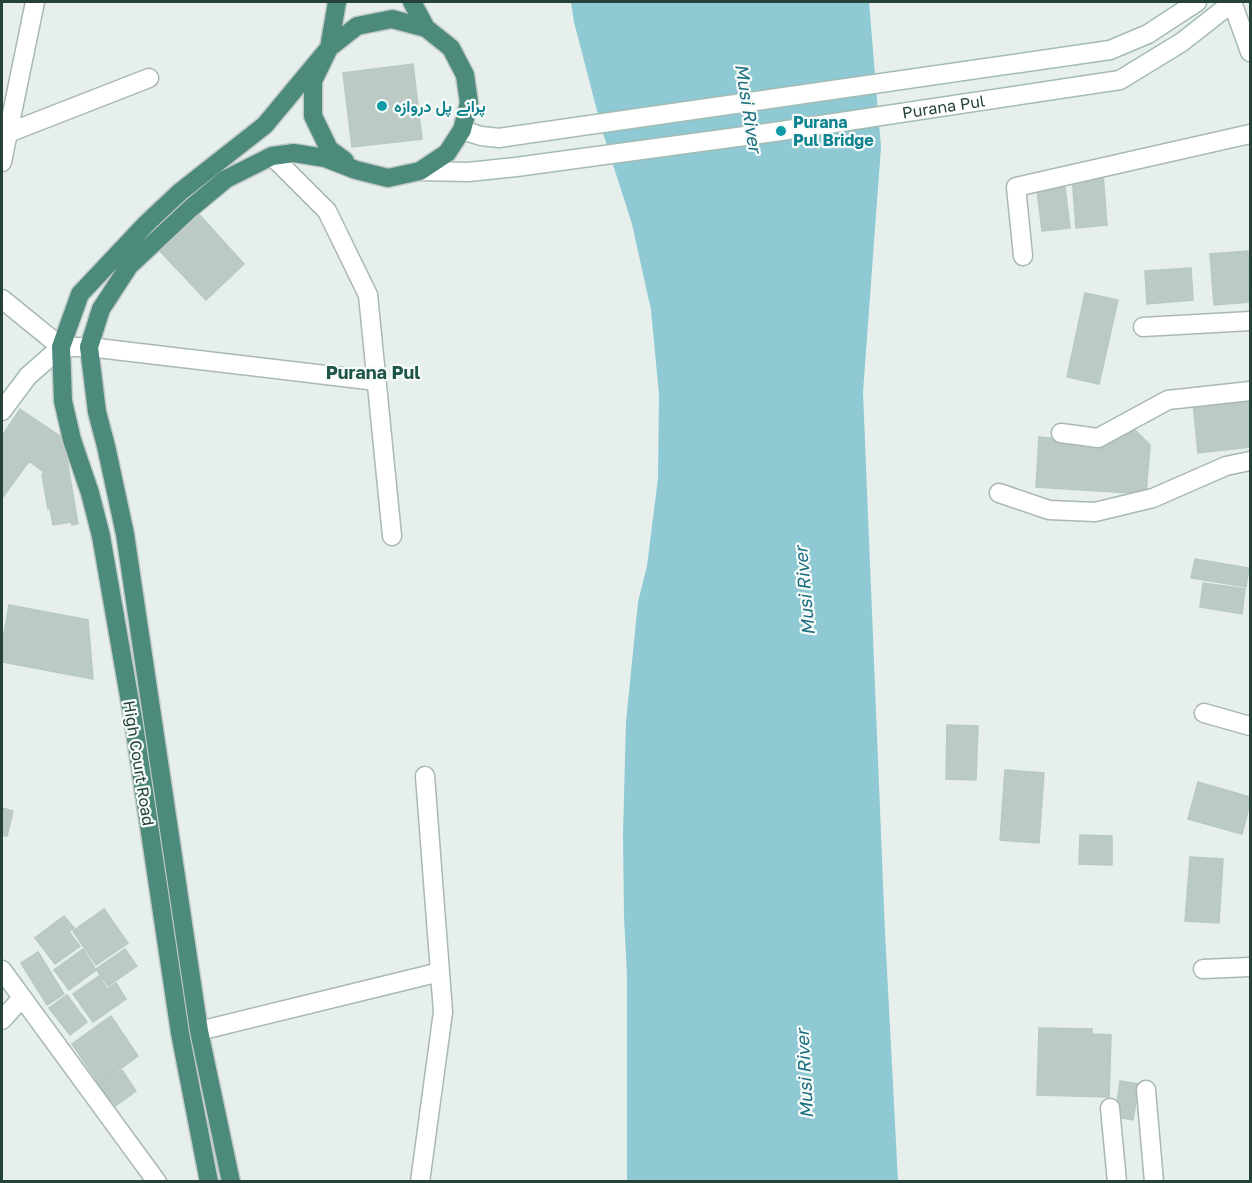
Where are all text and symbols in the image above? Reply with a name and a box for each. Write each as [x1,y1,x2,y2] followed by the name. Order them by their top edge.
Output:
[731,62,767,157] water label: Musi River
[901,90,986,123] street label: Purana Pul
[394,96,486,118] place label: پرانے پل دروازہ
[375,99,389,113] marker: پرانے پل دروازہ
[793,112,874,150] place label: Purana Pul Bridge
[774,124,788,138] marker: Purana Pul Bridge
[326,361,420,383] district label: Purana Pul
[789,543,819,637] water label: Musi River
[119,699,159,827] street label: High Court Road
[791,1026,817,1119] water label: Musi River

